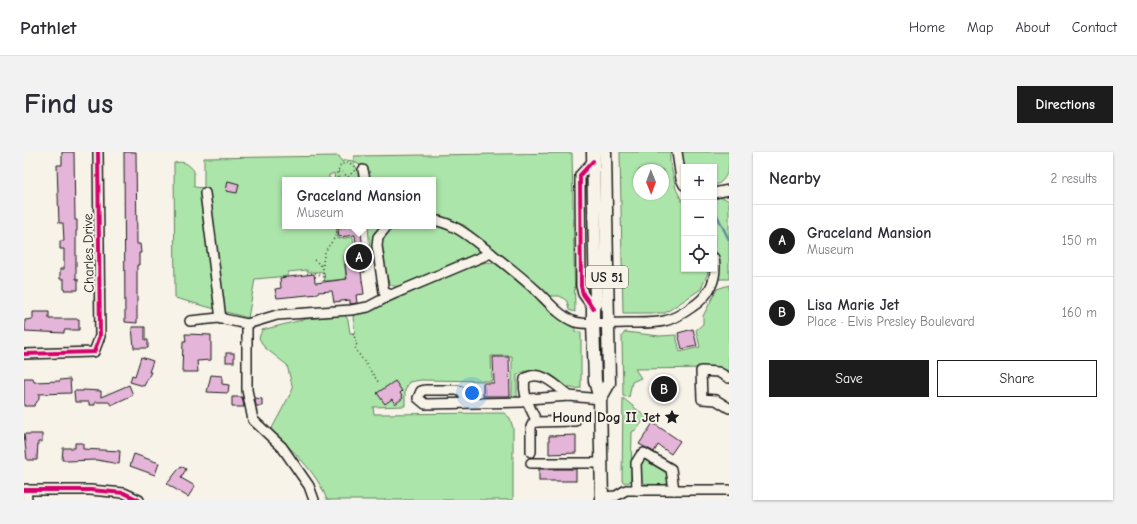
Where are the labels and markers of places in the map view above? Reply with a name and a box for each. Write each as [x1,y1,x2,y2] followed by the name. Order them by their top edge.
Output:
[346,242,372,272] pin: A
[651,374,677,404] pin: B
[663,408,681,426] place icon: Hound Dog II Jet
[553,409,660,426] place label: Hound Dog II Jet

